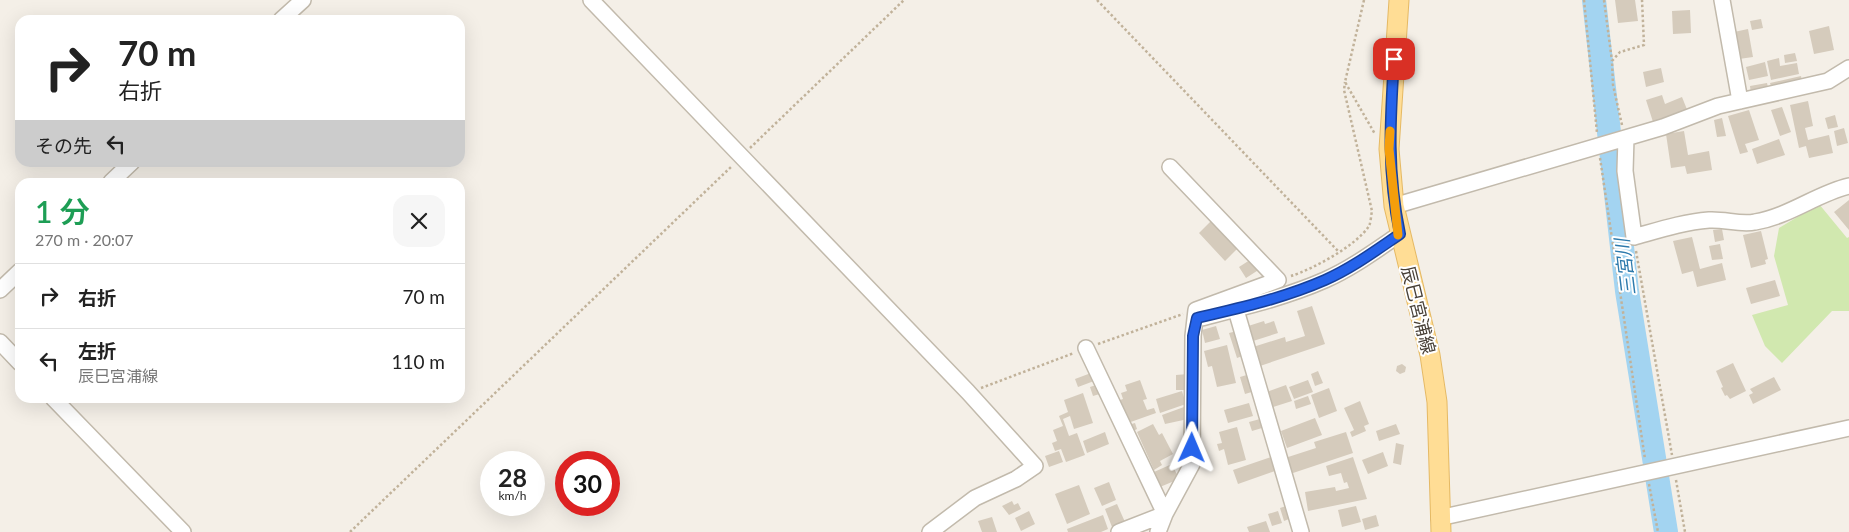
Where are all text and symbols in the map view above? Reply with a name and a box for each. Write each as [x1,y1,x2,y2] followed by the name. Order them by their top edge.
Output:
[118,31,196,73] text: 70 m
[35,35,100,100] icon: right
[1373,38,1415,80] pin
[1380,45,1408,73] icon: arrive
[118,77,162,104] text: 右折
[102,130,130,158] icon: left
[35,134,92,157] text: その先
[35,193,90,229] text: 1 分
[393,195,445,247] button: close
[35,230,134,249] text: 270 m · 20:07
[1609,235,1639,297] water label: 三宮川
[1397,263,1441,356] street label: 辰巳宮浦線
[35,282,63,310] icon: right
[402,285,445,308] text: 70 m
[78,286,116,309] text: 右折
[78,339,116,362] text: 左折
[35,347,63,375] icon: left
[391,350,445,373] text: 110 m
[78,366,158,385] text: 辰巳宮浦線
[1165,421,1217,473] position arrow
[555,451,620,516] speed limit sign: 30
[498,462,527,492] text: 28
[498,488,527,503] text: km/h

